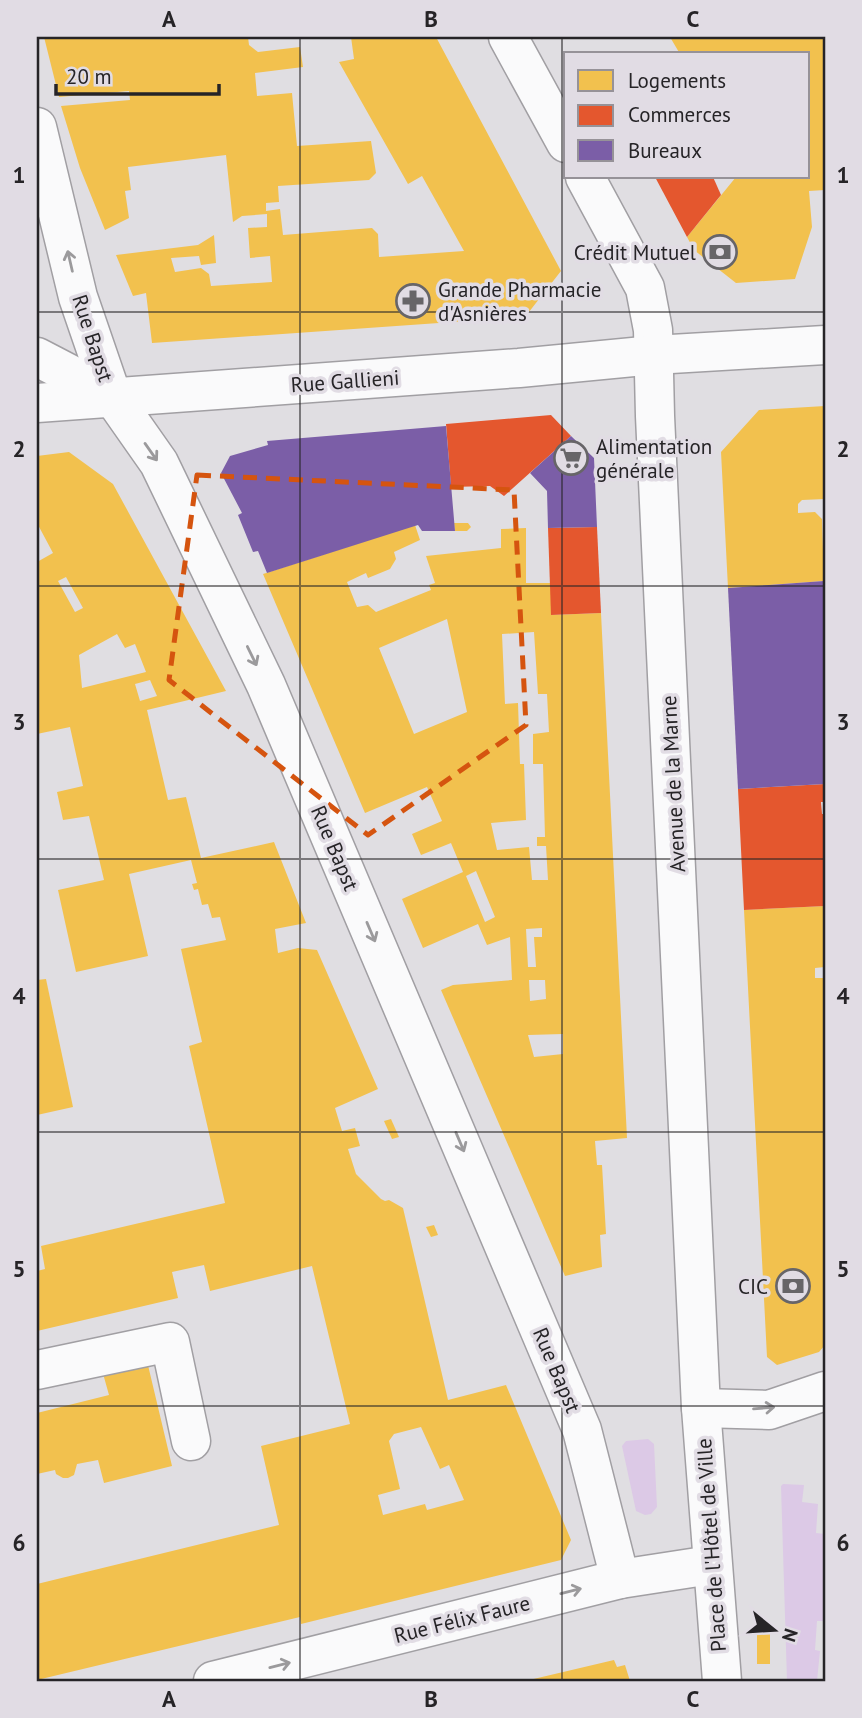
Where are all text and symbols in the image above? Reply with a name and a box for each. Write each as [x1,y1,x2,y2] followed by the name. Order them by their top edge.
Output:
[162,4,176,33] text: A
[424,4,438,33] text: B
[687,4,700,33] text: C
[56,52,219,96] scale bar
[564,52,810,178] legend
[66,63,112,90] text: 20 m
[628,67,726,94] text: Logements
[628,101,731,128] text: Commerces
[628,137,702,164] text: Bureaux
[12,160,26,189] text: 1
[836,160,850,189] text: 1
[701,233,739,271] bank icon: Crédit Mutuel
[574,239,696,266] place label: Crédit Mutuel
[63,250,76,273] one-way arrow
[438,276,601,327] place label: Grande Pharmacie d'Asnières
[394,282,432,320] pharmacy icon: Grande Pharmacie d'Asnières
[66,291,120,385] street label: Rue Bapst
[290,364,400,398] street label: Rue Gallieni
[596,433,712,484] place label: Alimentation générale
[12,434,26,463] text: 2
[836,434,850,463] text: 2
[552,439,590,477] supermarket icon: Alimentation générale
[144,442,159,461] one-way arrow
[246,645,259,666] one-way arrow
[655,695,691,873] street label: Avenue de la Marne
[12,707,26,736] text: 3
[836,707,850,736] text: 3
[305,801,365,895] street label: Rue Bapst
[365,921,378,943] one-way arrow
[12,981,26,1010] text: 4
[836,981,850,1010] text: 4
[454,1130,467,1152] one-way arrow
[12,1254,26,1283] text: 5
[836,1254,850,1283] text: 5
[774,1267,812,1305] bank icon: CIC
[738,1273,768,1300] place label: CIC
[527,1323,587,1417] street label: Rue Bapst
[752,1401,775,1414] one-way arrow
[690,1437,732,1653] street label: Place de l'Hôtel de Ville
[12,1528,26,1557] text: 6
[836,1528,850,1557] text: 6
[560,1584,582,1597] one-way arrow
[391,1589,533,1649] street label: Rue Félix Faure
[740,1596,810,1666] north arrow
[777,1626,804,1645] text: N
[268,1658,290,1671] one-way arrow
[162,1684,176,1713] text: A
[424,1684,438,1713] text: B
[687,1684,700,1713] text: C

